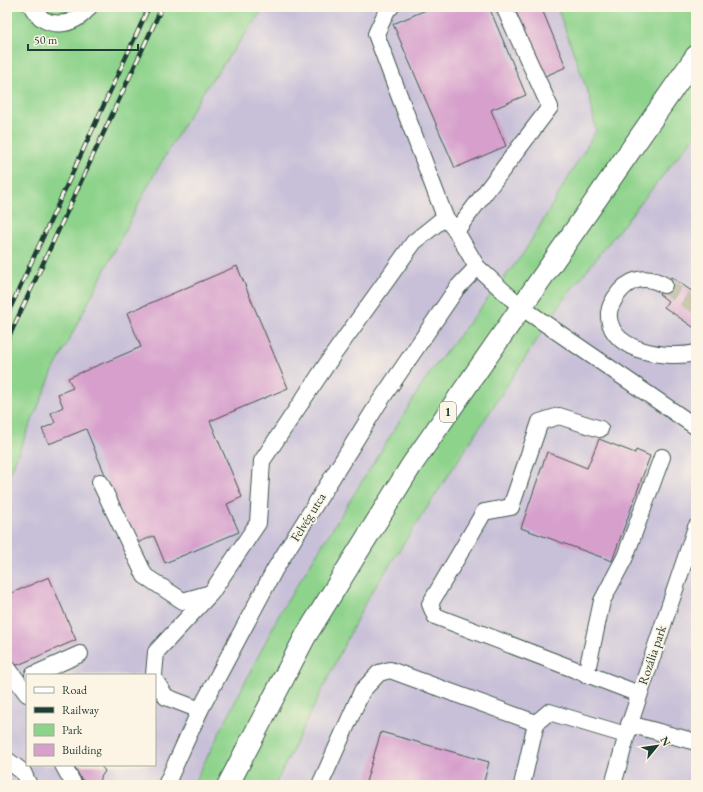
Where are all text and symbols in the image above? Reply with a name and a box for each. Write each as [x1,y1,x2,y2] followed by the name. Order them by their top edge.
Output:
[28,26,138,52] scale bar
[34,32,58,48] text: 50 m
[440,402,456,422] road number: 1
[286,489,330,545] street label: Felvég utca
[634,622,670,687] street label: Rozália park
[26,674,156,766] legend
[62,682,88,698] text: Road
[62,702,100,718] text: Railway
[62,722,83,738] text: Park
[637,726,677,766] north arrow
[657,734,674,749] text: N
[62,742,103,758] text: Building

